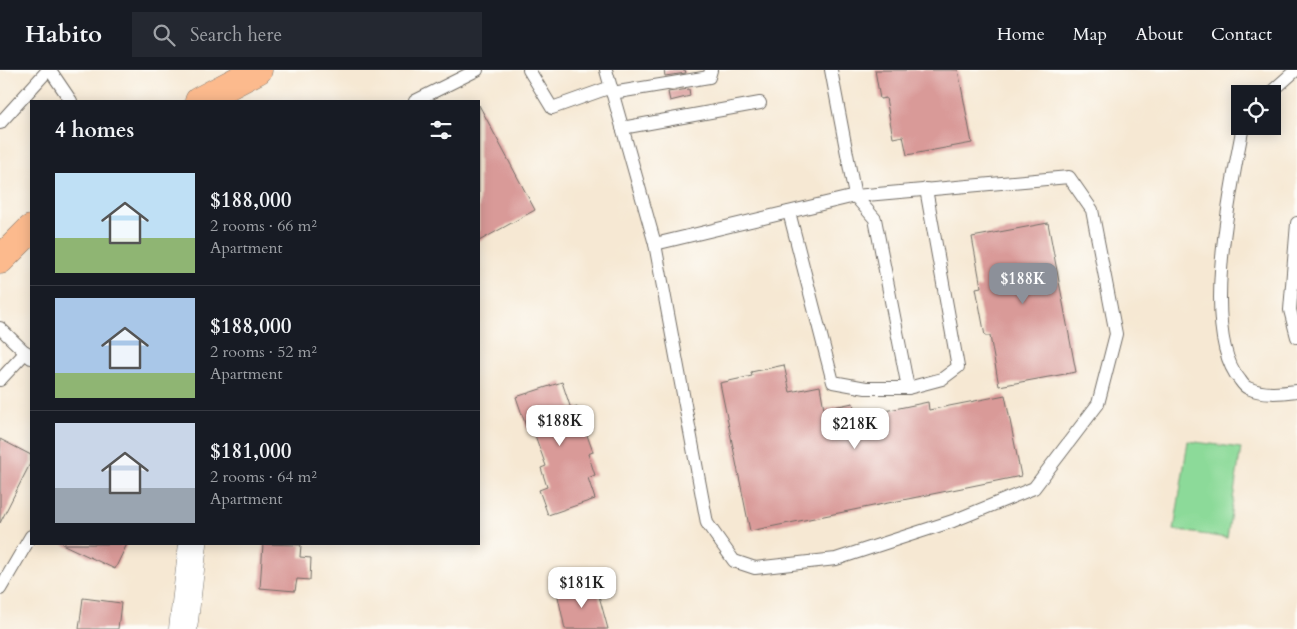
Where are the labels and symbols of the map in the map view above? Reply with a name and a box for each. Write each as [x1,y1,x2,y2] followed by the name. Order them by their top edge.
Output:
[988,262,1058,305] pin: $188K
[525,404,595,447] pin: $188K
[820,408,890,450] pin: $218K
[547,566,617,609] pin: $181K

